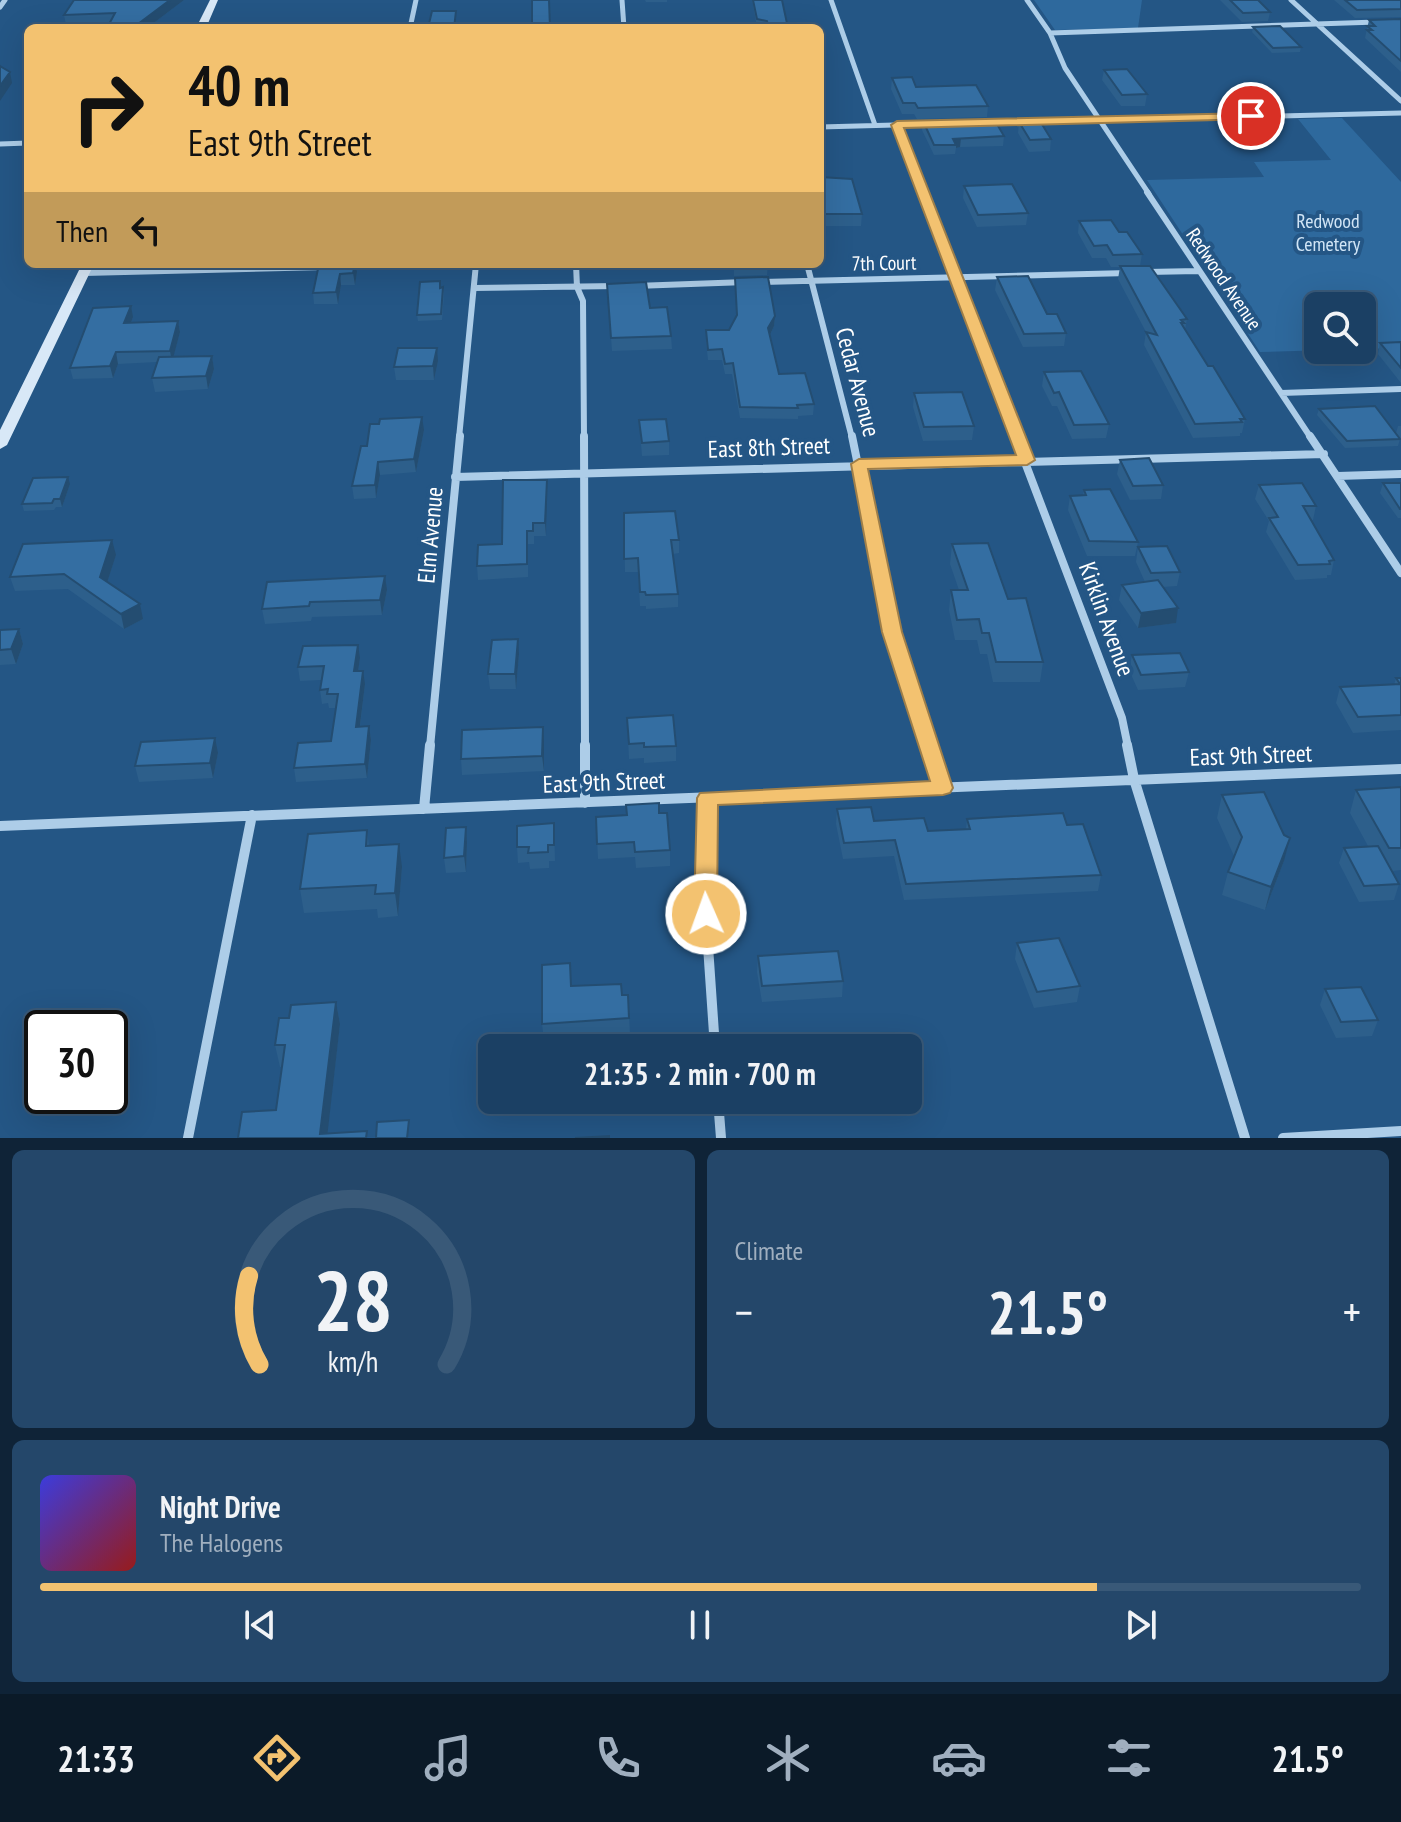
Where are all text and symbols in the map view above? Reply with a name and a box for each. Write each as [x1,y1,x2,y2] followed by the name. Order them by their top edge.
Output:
[188,49,290,121] text: 40 m
[56,56,160,160] icon: right
[1217,82,1285,150] pin
[1229,94,1273,138] icon: arrive
[188,119,372,166] text: East 9th Street
[124,208,168,252] icon: left
[1296,208,1361,257] park label: Redwood Cemetery
[56,211,108,250] text: Then
[1180,223,1268,335] street label: Redwood Avenue
[851,249,917,277] street label: 7th Court
[1304,292,1376,364] map controls
[1304,292,1376,364] button: search
[829,324,887,440] street label: Cedar Avenue
[707,429,831,465] street label: East 8th Street
[410,486,450,584] street label: Elm Avenue
[1072,558,1142,680] street label: Kirklin Avenue
[1189,737,1313,773] street label: East 9th Street
[542,764,666,800] street label: East 9th Street
[664,872,748,956] position arrow
[24,1010,128,1114] speed limit sign: 30
[584,1054,816,1093] text: 21:35 · 2 min · 700 m
[735,1234,803,1267] text: Climate
[313,1246,393,1354] text: 28
[987,1273,1108,1351] text: 21.5°
[735,1283,753,1340] text: −
[1343,1283,1361,1340] text: +
[328,1343,379,1380] text: km/h
[160,1487,281,1526] text: Night Drive
[160,1526,283,1559] text: The Halogens
[238,1603,282,1647] icon: previous
[678,1603,722,1647] icon: pause
[1119,1603,1163,1647] icon: next
[249,1730,305,1786] icon: directions
[420,1730,476,1786] icon: music
[590,1730,646,1786] icon: phone
[760,1730,816,1786] icon: climate
[931,1730,987,1786] icon: car
[1101,1730,1157,1786] icon: filters
[57,1735,135,1782] text: 21:33
[1271,1735,1344,1782] text: 21.5°

